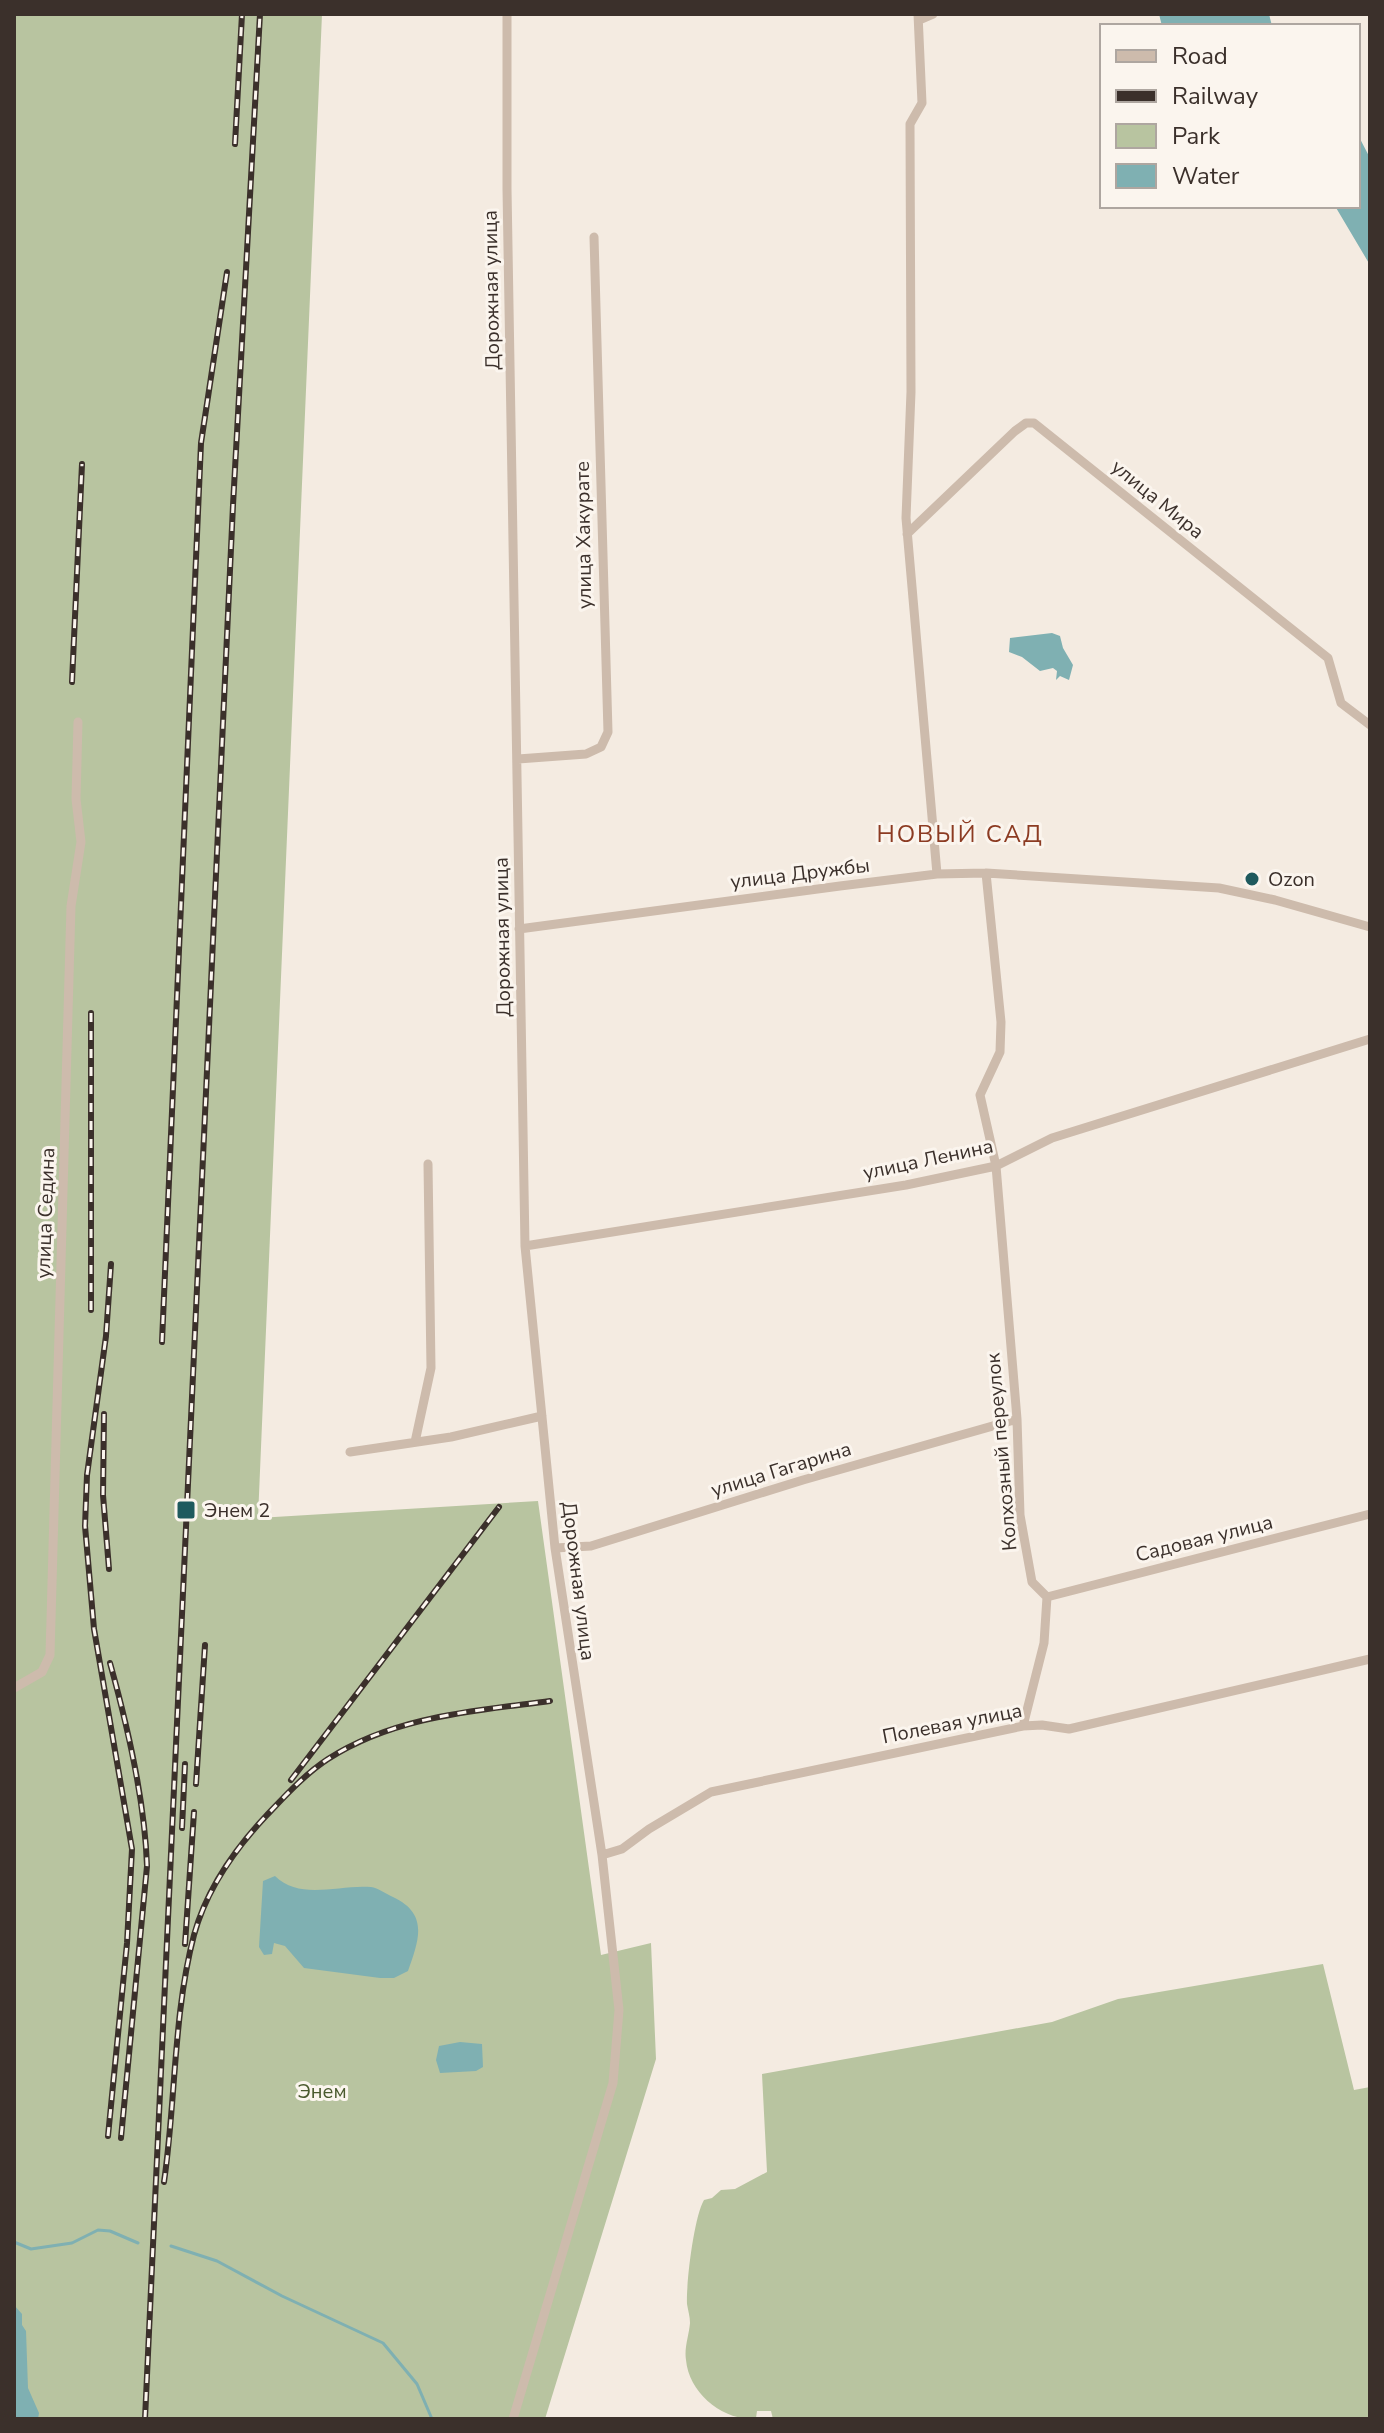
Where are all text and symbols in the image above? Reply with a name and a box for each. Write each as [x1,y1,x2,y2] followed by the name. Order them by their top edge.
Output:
[1100,24,1360,208] legend
[1172,40,1228,72] text: Road
[1172,80,1259,112] text: Railway
[1172,120,1221,152] text: Park
[1172,160,1240,192] text: Water
[477,210,506,370] street label: Дорожная улица
[1106,454,1210,545] street label: улица Мира
[569,461,598,609] street label: улица Хакурате
[876,818,1044,850] district label: НОВЫЙ САД
[729,852,871,895] street label: улица Дружбы
[488,857,517,1017] street label: Дорожная улица
[1268,866,1315,893] place label: Ozon
[1243,870,1261,888] marker: Ozon
[860,1133,996,1186] street label: улица Ленина
[30,1147,61,1279] street label: улица Седина
[979,1351,1024,1552] street label: Колхозный переулок
[708,1435,855,1504] street label: улица Гагарина
[204,1497,270,1524] place label: Энем 2
[175,1499,197,1521] marker: Энем 2
[555,1500,602,1662] street label: Дорожная улица
[1133,1508,1276,1569] street label: Садовая улица
[880,1697,1024,1750] street label: Полевая улица
[297,2078,347,2105] park label: Энем

